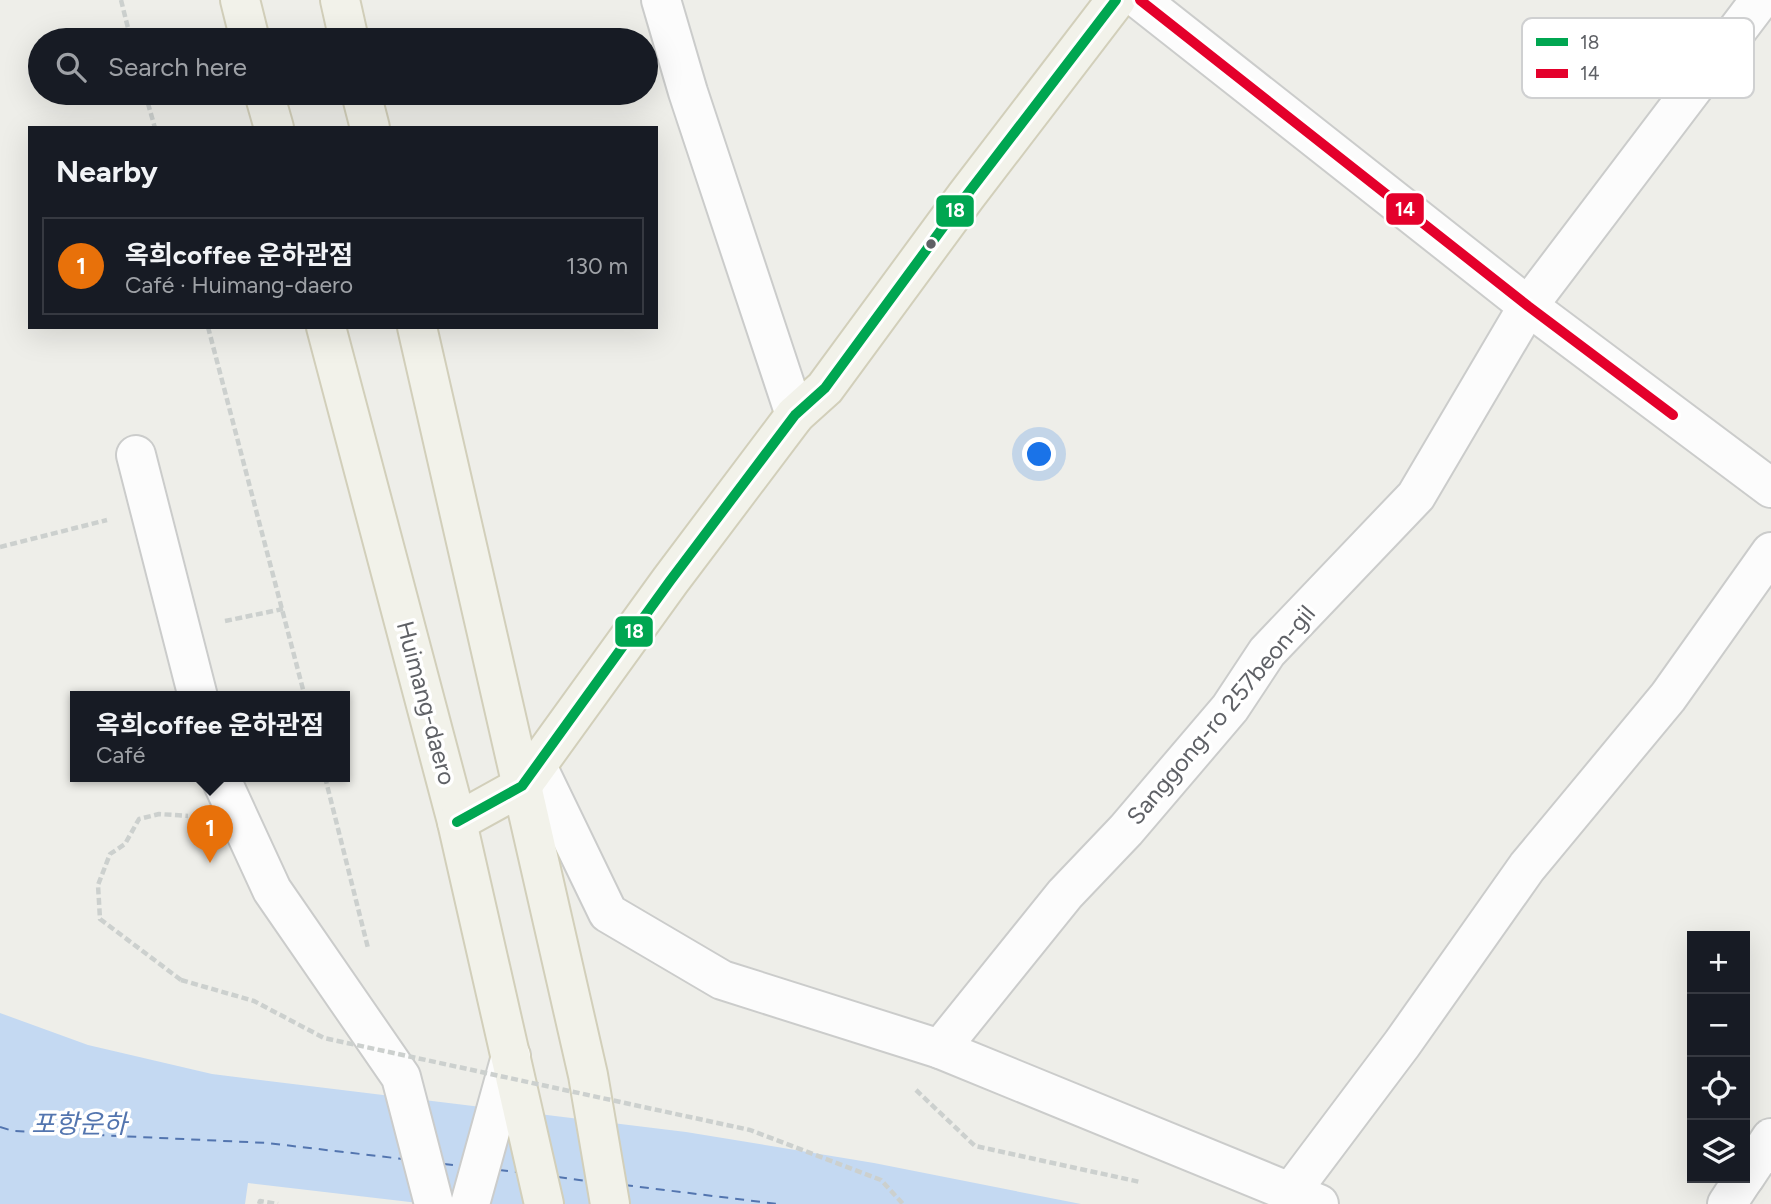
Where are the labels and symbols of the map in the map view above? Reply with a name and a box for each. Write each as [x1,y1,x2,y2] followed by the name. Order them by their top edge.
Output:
[1522,18,1754,98] legend
[1580,31,1600,54] text: 18
[1580,62,1600,85] text: 14
[1385,192,1425,226] line badge: 14
[935,194,975,228] line badge: 18
[1395,198,1415,221] text: 14
[945,199,965,222] text: 18
[924,237,938,251] unlabelled marker
[1022,437,1056,471] your location
[1120,599,1321,830] street label: Sanggong-ro 257beon-gil
[614,615,654,648] line badge: 18
[391,618,462,788] street label: Huimang-daero
[624,620,644,643] text: 18
[187,805,233,863] pin: 1
[31,1108,130,1140] water label: 포항운하

